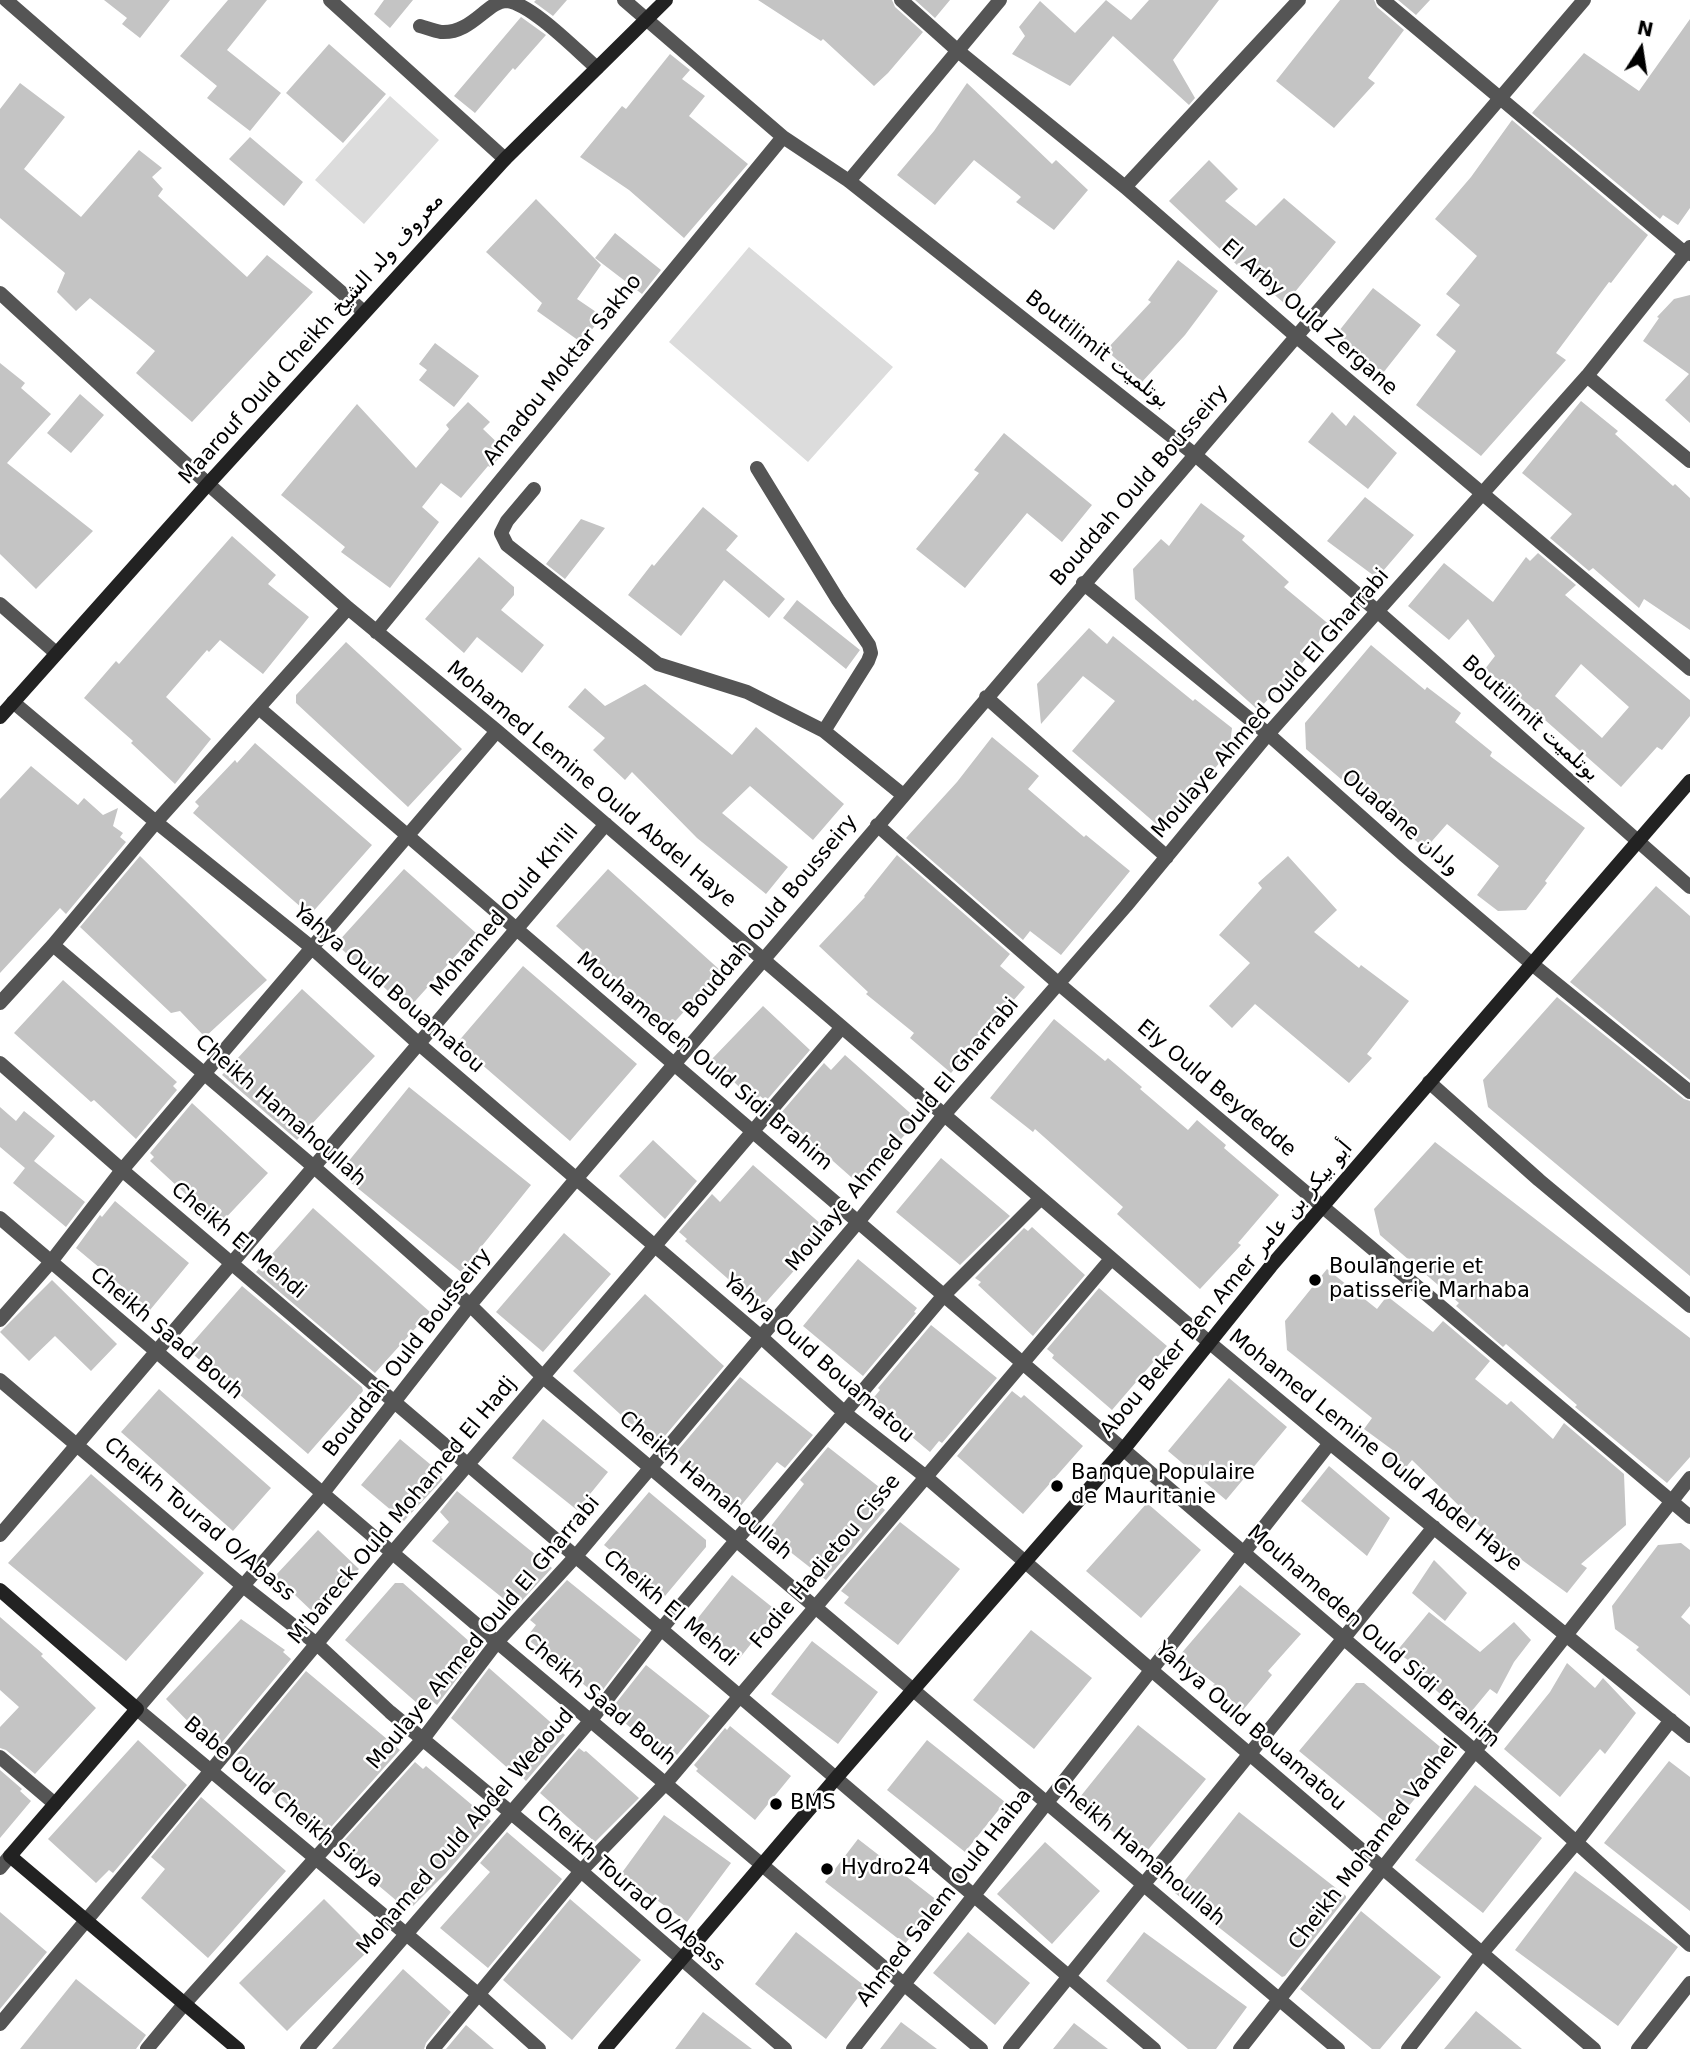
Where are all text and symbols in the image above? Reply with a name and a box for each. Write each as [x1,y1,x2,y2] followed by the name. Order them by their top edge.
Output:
[1606,14,1676,84] north arrow
[1635,16,1655,41] text: N
[174,188,450,490] street label: Maarouf Ould Cheikh معروف ولد الشيخ
[1216,235,1402,401] street label: El Arby Ould Zergane
[478,270,648,470] street label: Amadou Moktar Sakho
[1020,286,1174,414] street label: Boutilimit بوتلميت
[1046,380,1234,592] street label: Bouddah Ould Bousseiry
[1147,564,1395,844] street label: Moulaye Ahmed Ould El Gharrabi
[1456,651,1604,787] street label: Boutilimit بوتلميت
[441,656,741,914] street label: Mohamed Lemine Ould Abdel Haye
[1336,765,1464,881] street label: Ouadane وادان
[678,810,864,1024] street label: Bouddah Ould Bousseiry
[426,820,584,1002] street label: Mohamed Ould Kh'lil
[287,899,489,1079] street label: Yahya Ould Bouamatou
[571,947,837,1177] street label: Mouhameden Ould Sidi Brahim
[781,993,1025,1277] street label: Moulaye Ahmed Ould El Gharrabi
[1131,1015,1301,1163] street label: Ely Ould Beydedde
[189,1030,371,1192] street label: Cheikh Hamahoullah
[1095,1137,1359,1443] street label: Abou Beker Ben Amer أبو بيكر بن عامر
[165,1177,311,1305] street label: Cheikh El Mehdi
[319,1244,497,1462] street label: Bouddah Ould Bousseiry
[1329,1255,1530,1305] place label: Boulangerie et patisserie Marhaba
[84,1263,248,1405] street label: Cheikh Saad Bouh
[717,1269,919,1449] street label: Yahya Ould Bouamatou
[1307,1272,1323,1288] marker: Boulangerie et patisserie Marhaba
[1223,1325,1527,1577] street label: Mohamed Lemine Ould Abdel Haye
[284,1372,522,1650] street label: M'bareck Ould Mohamed El Hadj
[613,1406,797,1566] street label: Cheikh Hamahoullah
[98,1433,300,1607] street label: Cheikh Tourad O/Abass
[1071,1461,1255,1511] place label: Banque Populaire de Mauritanie
[746,1470,906,1654] street label: Fodie Hadietou Cisse
[1049,1478,1065,1494] marker: Banque Populaire de Mauritanie
[362,1491,606,1775] street label: Moulaye Ahmed Ould El Gharrabi
[1242,1520,1504,1754] street label: Mouhameden Ould Sidi Brahim
[597,1545,743,1673] street label: Cheikh El Mehdi
[517,1629,681,1771] street label: Cheikh Saad Bouh
[1149,1637,1351,1817] street label: Yahya Ould Bouamatou
[352,1704,580,1960] street label: Mohamed Ould Abdel Wedoud
[178,1712,388,1894] street label: Babe Ould Cheikh Sidya
[1284,1735,1464,1955] street label: Cheikh Mohamed Vadhel
[1046,1772,1230,1932] street label: Cheikh Hamahoullah
[852,1784,1038,2012] street label: Ahmed Salem Ould Haiba
[790,1791,836,1817] place label: BMS
[768,1796,784,1812] marker: BMS
[530,1800,730,1978] street label: Cheikh Tourad O/Abass
[841,1856,930,1882] place label: Hydro24
[819,1861,835,1877] marker: Hydro24

